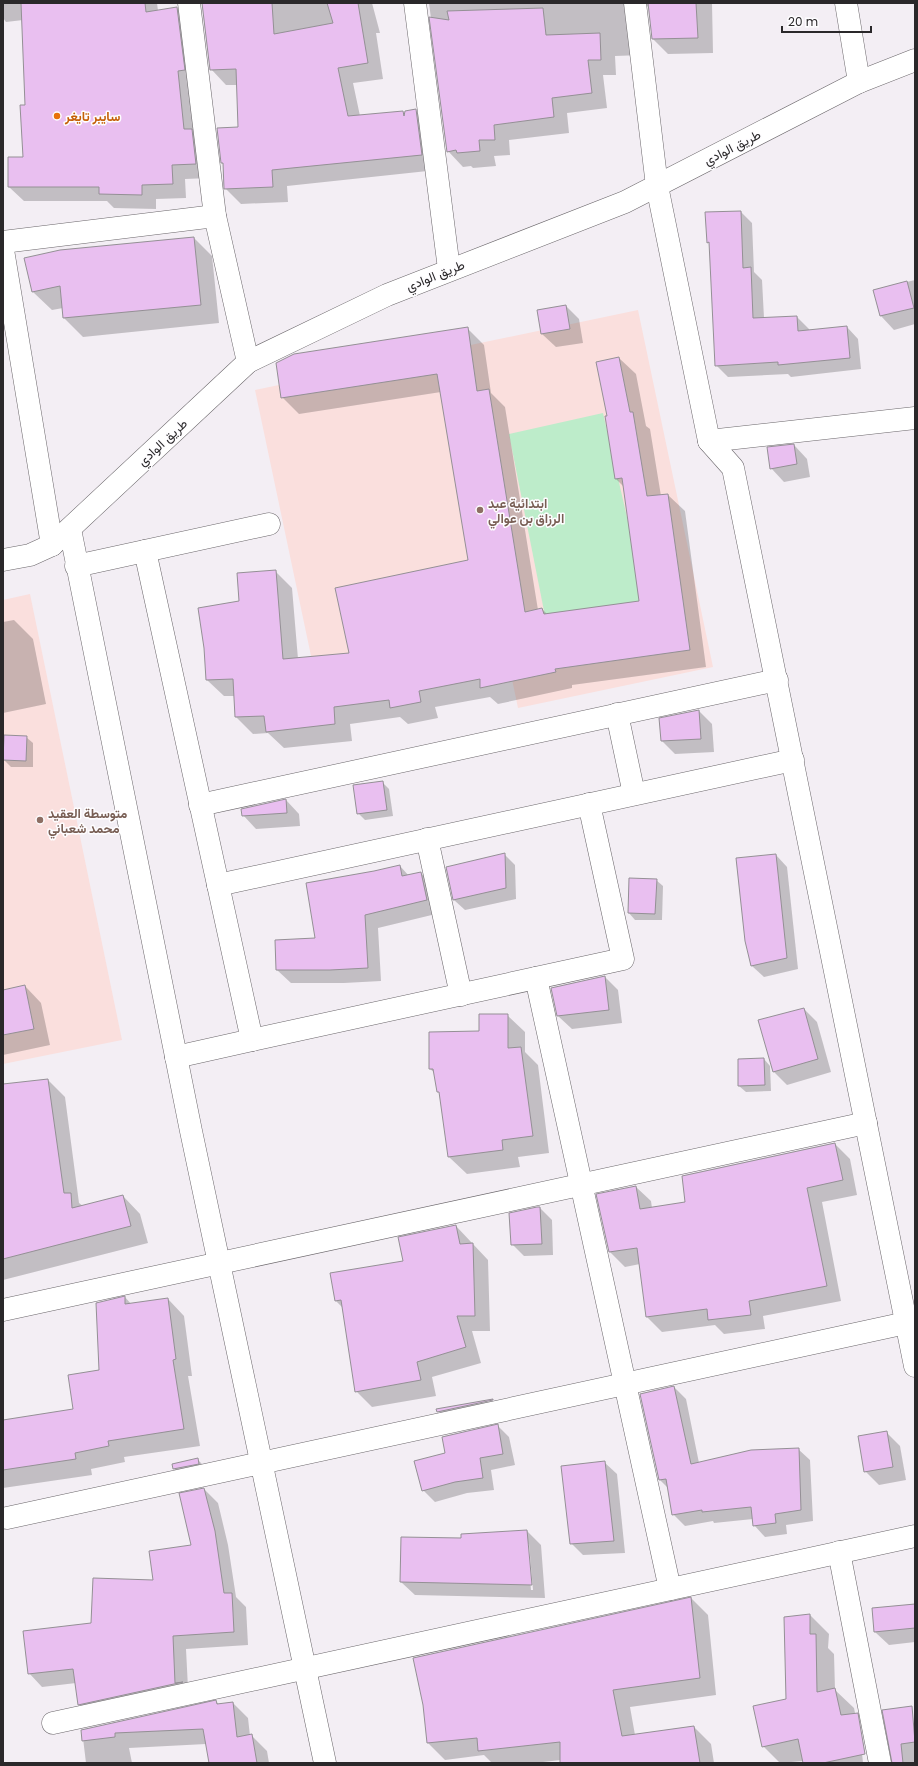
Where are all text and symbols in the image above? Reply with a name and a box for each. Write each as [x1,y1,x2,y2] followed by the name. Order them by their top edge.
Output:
[782,8,871,34] scale bar
[788,13,818,30] text: 20 m
[64,107,120,126] place label: سايبر تايغر
[52,111,62,121] marker: سايبر تايغر
[700,125,765,171] street label: طريق الوادي
[403,255,468,297] street label: طريق الوادي
[133,414,192,471] street label: طريق الوادي
[488,494,564,529] place label: ابتدائية عبد الرزاق بن عوالي
[475,505,485,515] marker: ابتدائية عبد الرزاق بن عوالي
[48,804,127,839] place label: متوسطة العقيد محمد شعباني
[35,815,45,825] marker: متوسطة العقيد محمد شعباني

